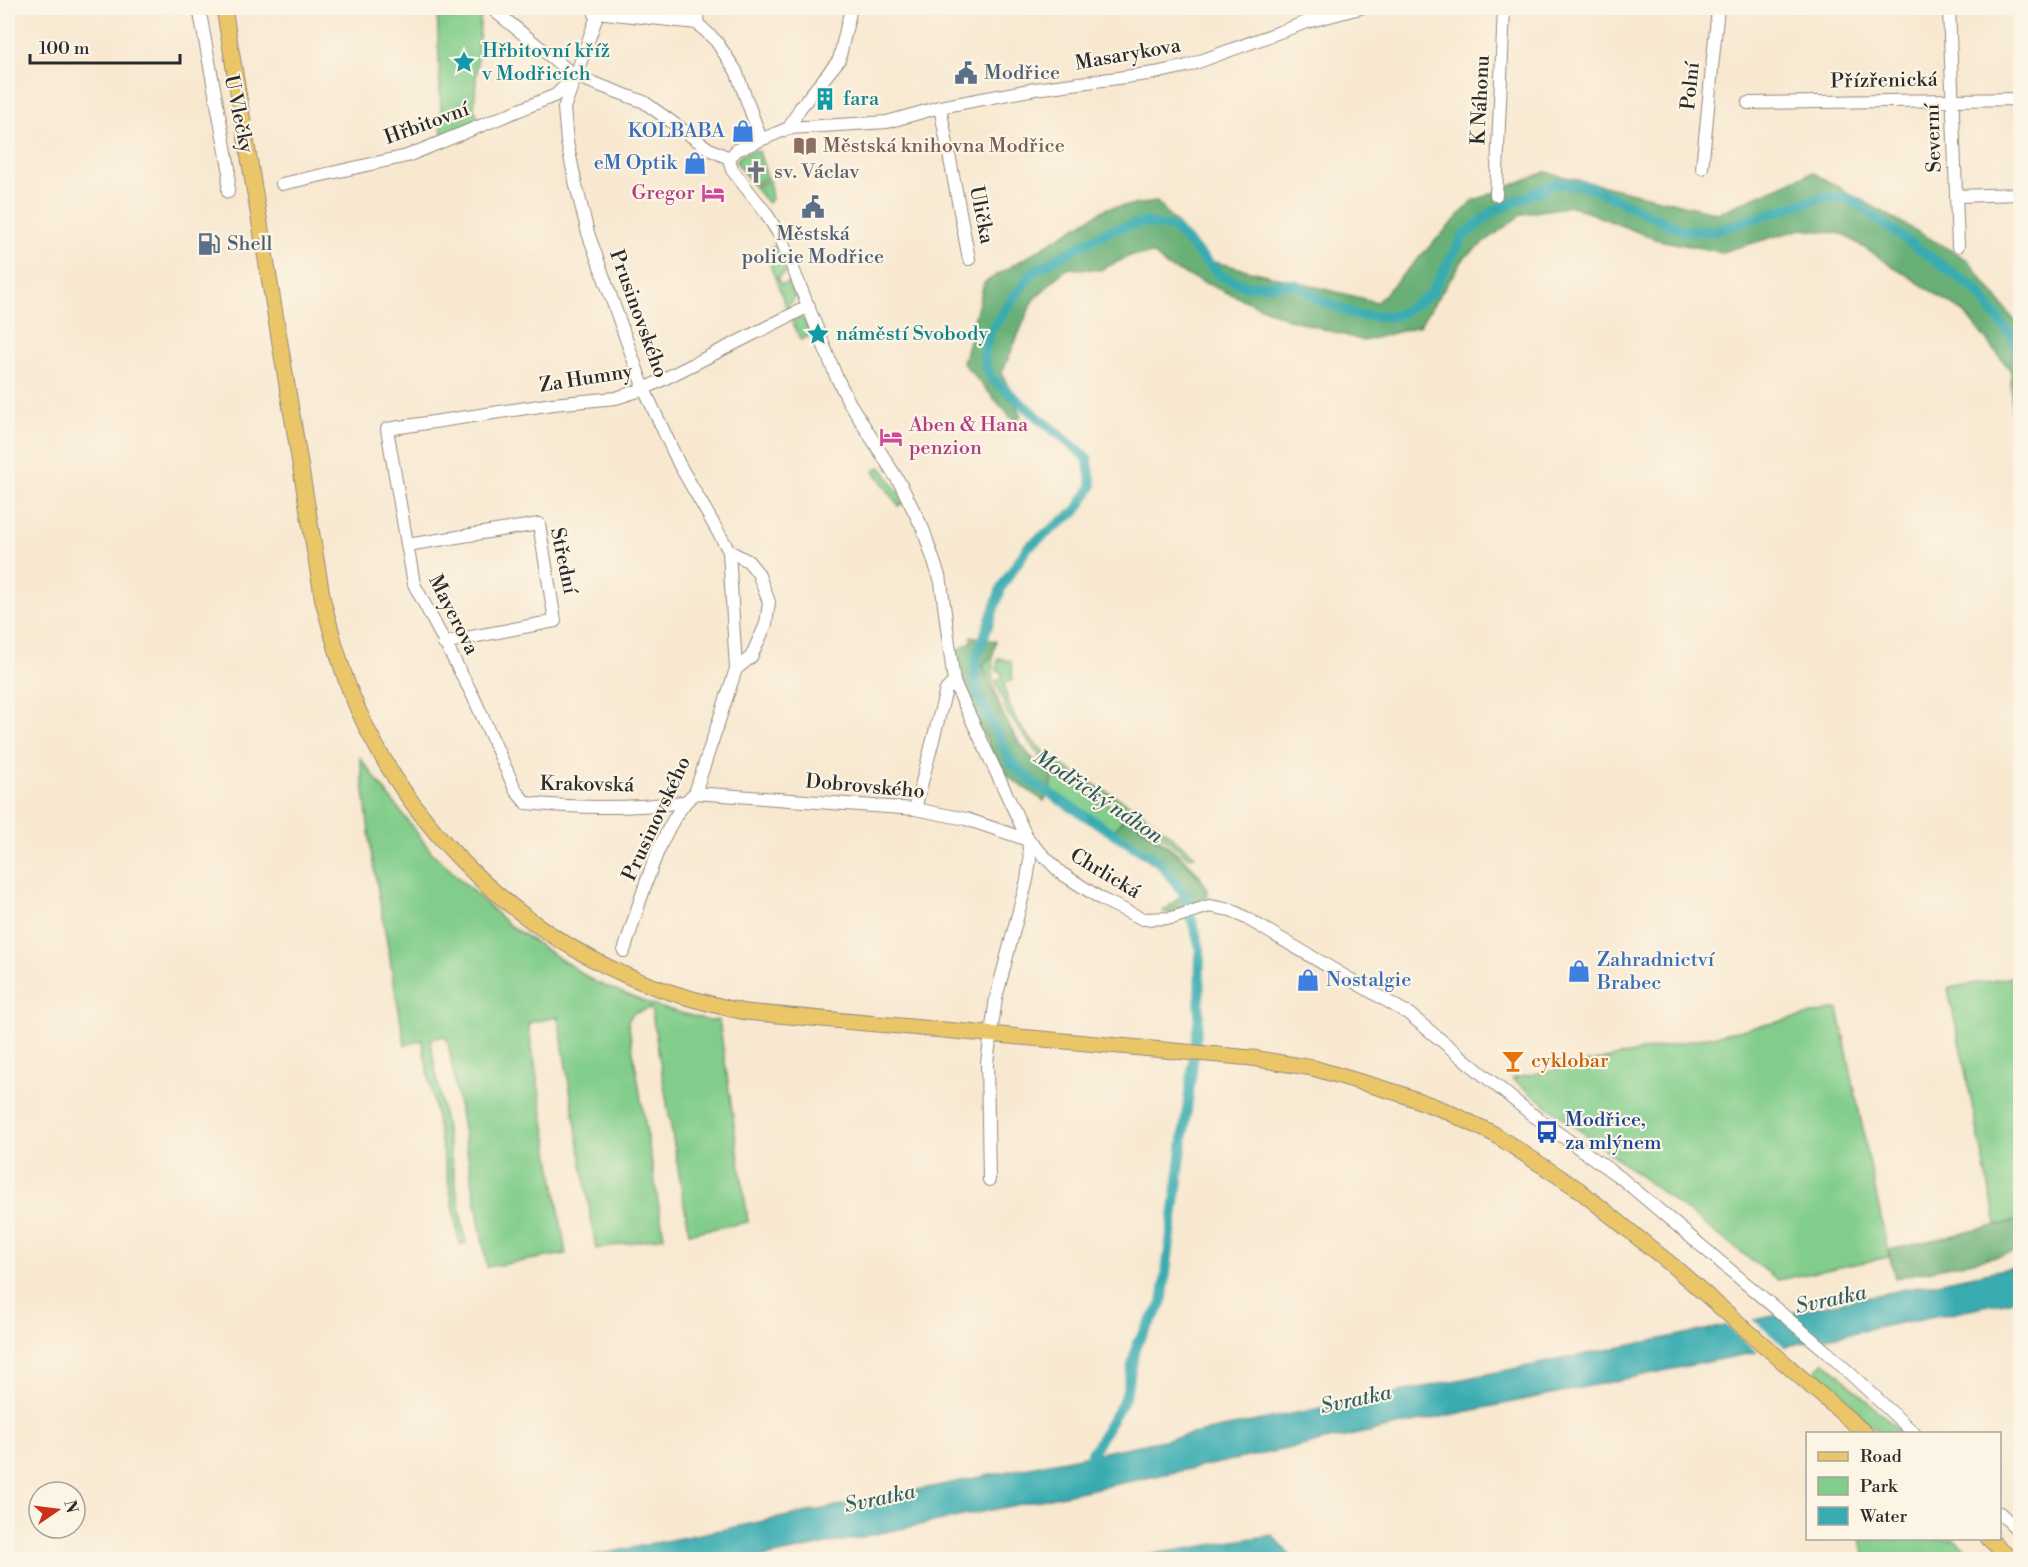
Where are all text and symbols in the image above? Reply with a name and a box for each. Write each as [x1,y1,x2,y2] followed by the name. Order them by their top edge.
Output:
[30,27,180,65] scale bar
[1073,33,1184,77] street label: Masarykova
[39,37,90,60] text: 100 m
[481,39,610,87] place label: Hřbitovní kříž v Modřicích
[451,49,477,75] place icon: Hřbitovní kříž v Modřicích
[1466,54,1496,146] street label: K Náhonu
[1676,59,1706,111] street label: Polní
[953,60,979,86] public building icon: Modřice
[984,61,1060,86] place label: Modřice
[1830,68,1939,94] street label: Přízřenická
[218,73,259,156] street label: U Vlečky
[812,86,838,112] building icon: fara
[843,87,880,112] place label: fara
[381,97,474,151] street label: Hřbitovní
[1920,102,1948,173] street label: Severní
[730,118,756,144] shop icon: KOLBABA
[628,119,726,144] place label: KOLBABA
[792,133,818,159] library icon: Městská knihovna Modřice
[823,134,1065,159] place label: Městská knihovna Modřice
[682,150,708,176] shop icon: eM Optik
[594,151,679,176] place label: eM Optik
[743,159,769,185] church icon: sv. Václav
[774,160,861,185] place label: sv. Václav
[700,180,726,206] hotel icon: Gregor
[631,181,695,206] place label: Gregor
[963,184,999,247] street label: Ulička
[800,194,826,220] public building icon: Městská policie Modřice
[742,222,884,270] place label: Městská policie Modřice
[196,231,222,257] fuel station icon: Shell
[227,232,272,257] place label: Shell
[603,246,673,382] street label: Prusinovského
[805,321,831,347] place icon: náměstí Svobody
[836,322,988,347] place label: náměstí Svobody
[538,359,634,399] street label: Za Humny
[908,413,1029,461] place label: Aben & Hana penzion
[878,424,904,450] hotel icon: Aben & Hana penzion
[544,526,582,598] street label: Střední
[422,571,484,660] street label: Mayerova
[1028,744,1168,850] water label: Modřický náhon
[617,753,697,885] street label: Prusinovského
[804,769,926,805] street label: Dobrovského
[540,772,635,798] street label: Krakovská
[1065,843,1146,905] street label: Chrlická
[1596,948,1716,996] place label: Zahradnictví Brabec
[1566,958,1592,984] shop icon: Zahradnictví Brabec
[1295,967,1321,993] shop icon: Nostalgie
[1326,968,1411,993] place label: Nostalgie
[1500,1048,1526,1074] bar icon: cyklobar
[1531,1049,1609,1074] place label: cyklobar
[1565,1108,1662,1156] place label: Modřice, za mlýnem
[1534,1119,1560,1145] bus stop icon: Modřice, za mlýnem
[1793,1280,1869,1320] water label: Svratka
[1318,1380,1394,1420] water label: Svratka
[1806,1432,2001,1540] legend
[1860,1445,1903,1468] text: Road
[1860,1475,1899,1498] text: Park
[842,1479,918,1519] water label: Svratka
[27,1480,87,1540] north arrow
[59,1498,82,1516] text: N
[1859,1505,1908,1528] text: Water

